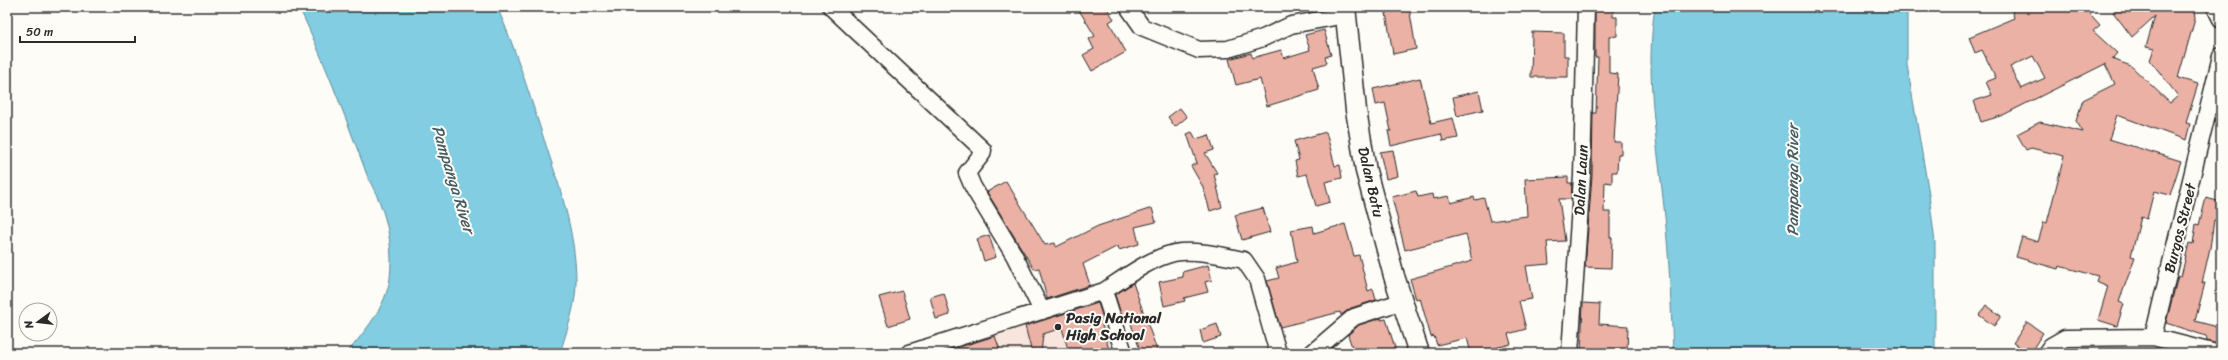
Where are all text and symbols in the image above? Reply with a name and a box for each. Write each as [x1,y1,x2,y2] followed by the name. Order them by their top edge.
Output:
[20,18,135,44] scale bar
[26,21,53,43] text: 50 m
[423,121,484,239] water label: Pampanga River
[1778,122,1807,236] water label: Pampanga River
[1350,144,1392,220] street label: Dalan Batu
[1566,144,1596,216] street label: Dalan Laun
[2156,179,2204,276] street label: Burgos Street
[18,302,58,342] north arrow
[1065,305,1162,348] place label: Pasig National High School
[19,318,39,332] text: N
[1053,322,1063,332] marker: Pasig National High School

